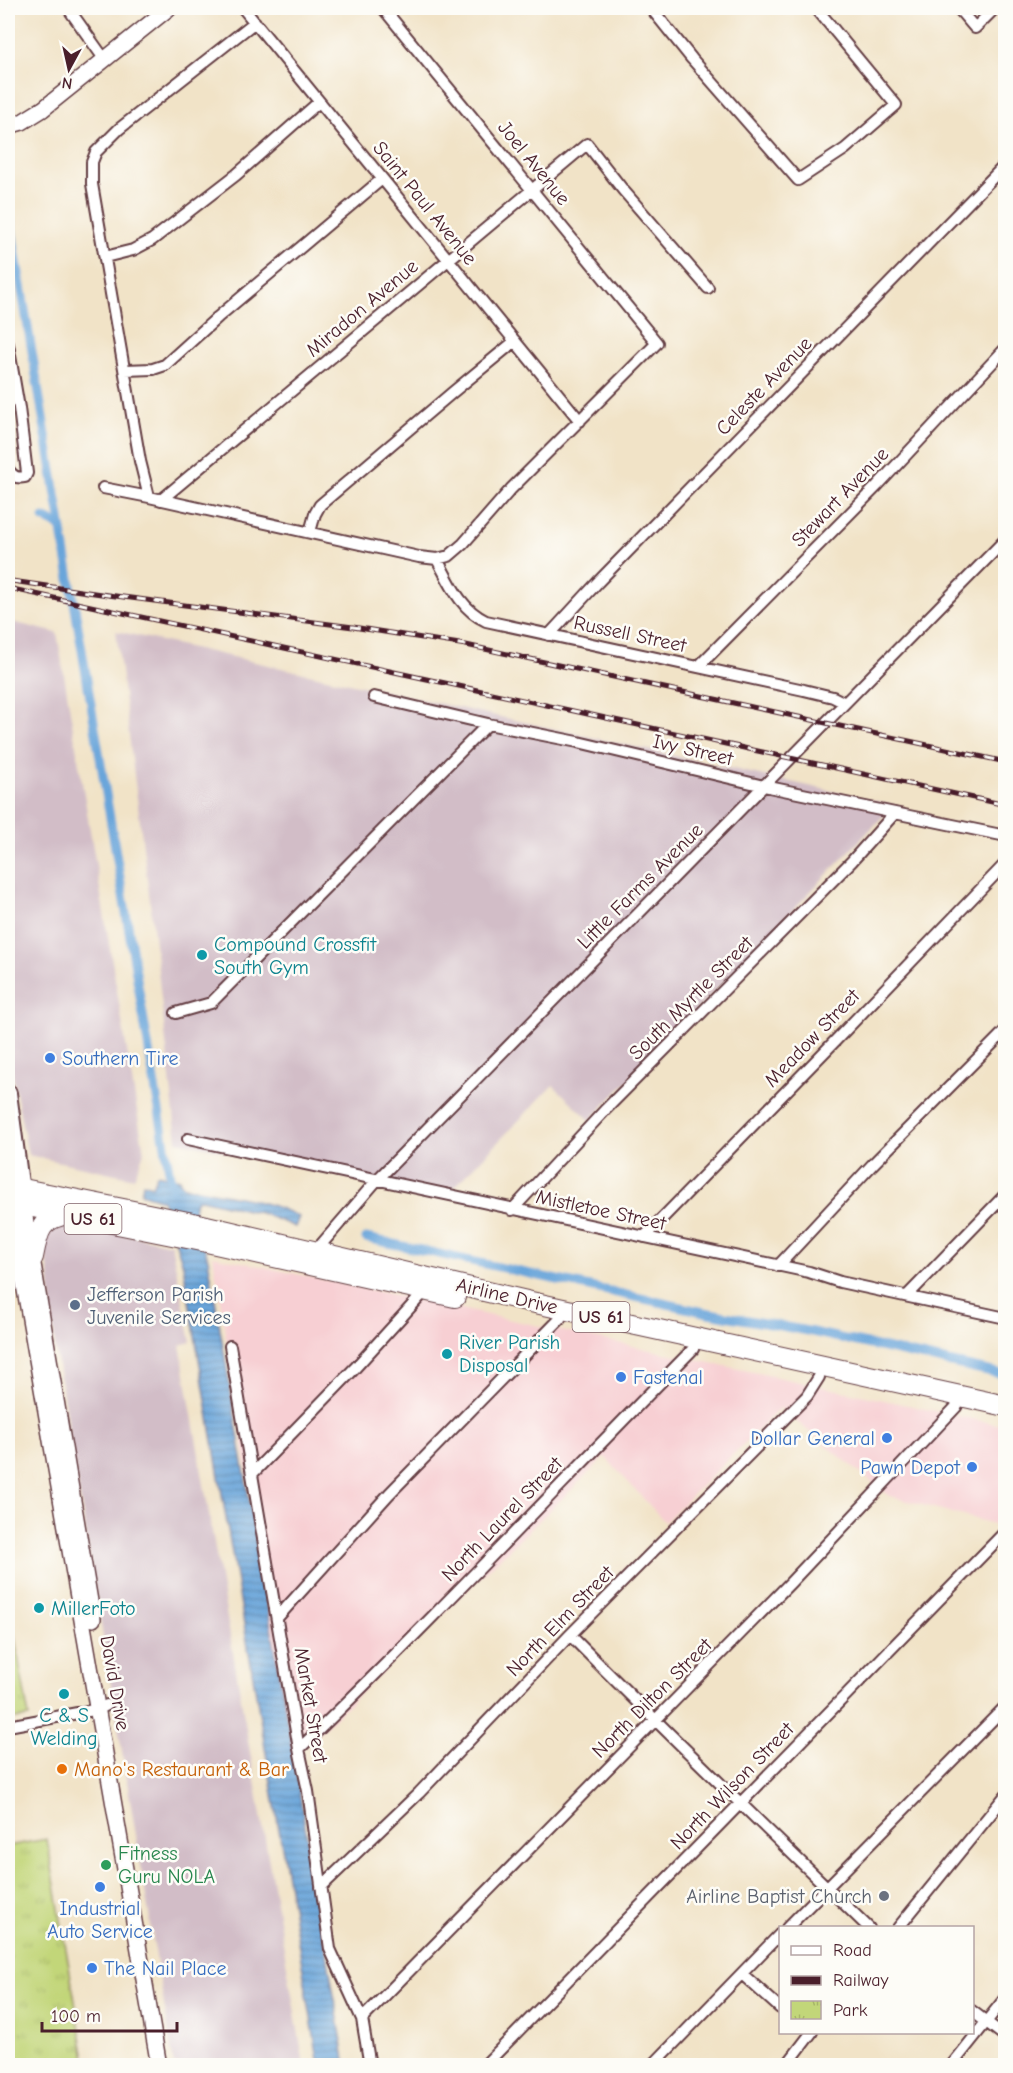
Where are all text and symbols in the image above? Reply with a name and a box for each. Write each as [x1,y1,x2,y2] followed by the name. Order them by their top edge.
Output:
[39,39,99,99] north arrow
[61,73,73,93] text: N
[493,116,575,210] street label: Joel Avenue
[368,137,482,269] street label: Saint Paul Avenue
[301,255,423,361] street label: Miradon Avenue
[711,332,817,440] street label: Celeste Avenue
[787,442,893,552] street label: Stewart Avenue
[572,611,690,657] street label: Russell Street
[651,730,737,771] street label: Ivy Street
[572,818,708,954] street label: Little Farms Avenue
[624,930,759,1065] street label: South Myrtle Street
[214,933,377,979] place label: Compound Crossfit South Gym
[195,948,209,962] marker: Compound Crossfit South Gym
[760,983,865,1092] street label: Meadow Street
[62,1047,179,1070] place label: Southern Tire
[43,1051,57,1065] marker: Southern Tire
[534,1185,669,1235] street label: Mistletoe Street
[64,1204,122,1234] road number: US 61
[454,1273,560,1319] street label: Airline Drive
[87,1283,231,1329] place label: Jefferson Parish Juvenile Services
[68,1298,82,1312] marker: Jefferson Parish Juvenile Services
[572,1302,630,1332] road number: US 61
[459,1331,560,1377] place label: River Parish Disposal
[440,1347,454,1361] marker: River Parish Disposal
[633,1366,703,1389] place label: Fastenal
[614,1370,628,1384] marker: Fastenal
[750,1427,875,1450] place label: Dollar General
[880,1431,894,1445] marker: Dollar General
[437,1451,568,1586] street label: North Laurel Street
[860,1456,961,1479] place label: Pawn Depot
[965,1460,979,1474] marker: Pawn Depot
[502,1560,619,1681] street label: North Elm Street
[51,1597,136,1620] place label: MillerFoto
[32,1601,46,1615] marker: MillerFoto
[587,1632,718,1763] street label: North Dilton Street
[95,1634,135,1732] street label: David Drive
[290,1645,333,1766] street label: Market Street
[57,1687,71,1701] marker: C & S Welding
[30,1704,98,1750] place label: C & S Welding
[665,1717,799,1854] street label: North Wilson Street
[74,1758,289,1781] place label: Mano's Restaurant & Bar
[55,1762,69,1776] marker: Mano's Restaurant & Bar
[118,1842,215,1888] place label: Fitness Guru NOLA
[99,1858,113,1872] marker: Fitness Guru NOLA
[93,1880,107,1894] marker: Industrial Auto Service
[686,1885,872,1908] place label: Airline Baptist Church
[877,1889,891,1903] marker: Airline Baptist Church
[47,1897,153,1943] place label: Industrial Auto Service
[779,1926,974,2034] legend
[833,1940,872,1961] text: Road
[104,1957,227,1980] place label: The Nail Place
[85,1961,99,1975] marker: The Nail Place
[833,1970,890,1991] text: Railway
[42,1995,177,2033] scale bar
[833,2000,868,2021] text: Park
[51,2006,101,2027] text: 100 m

